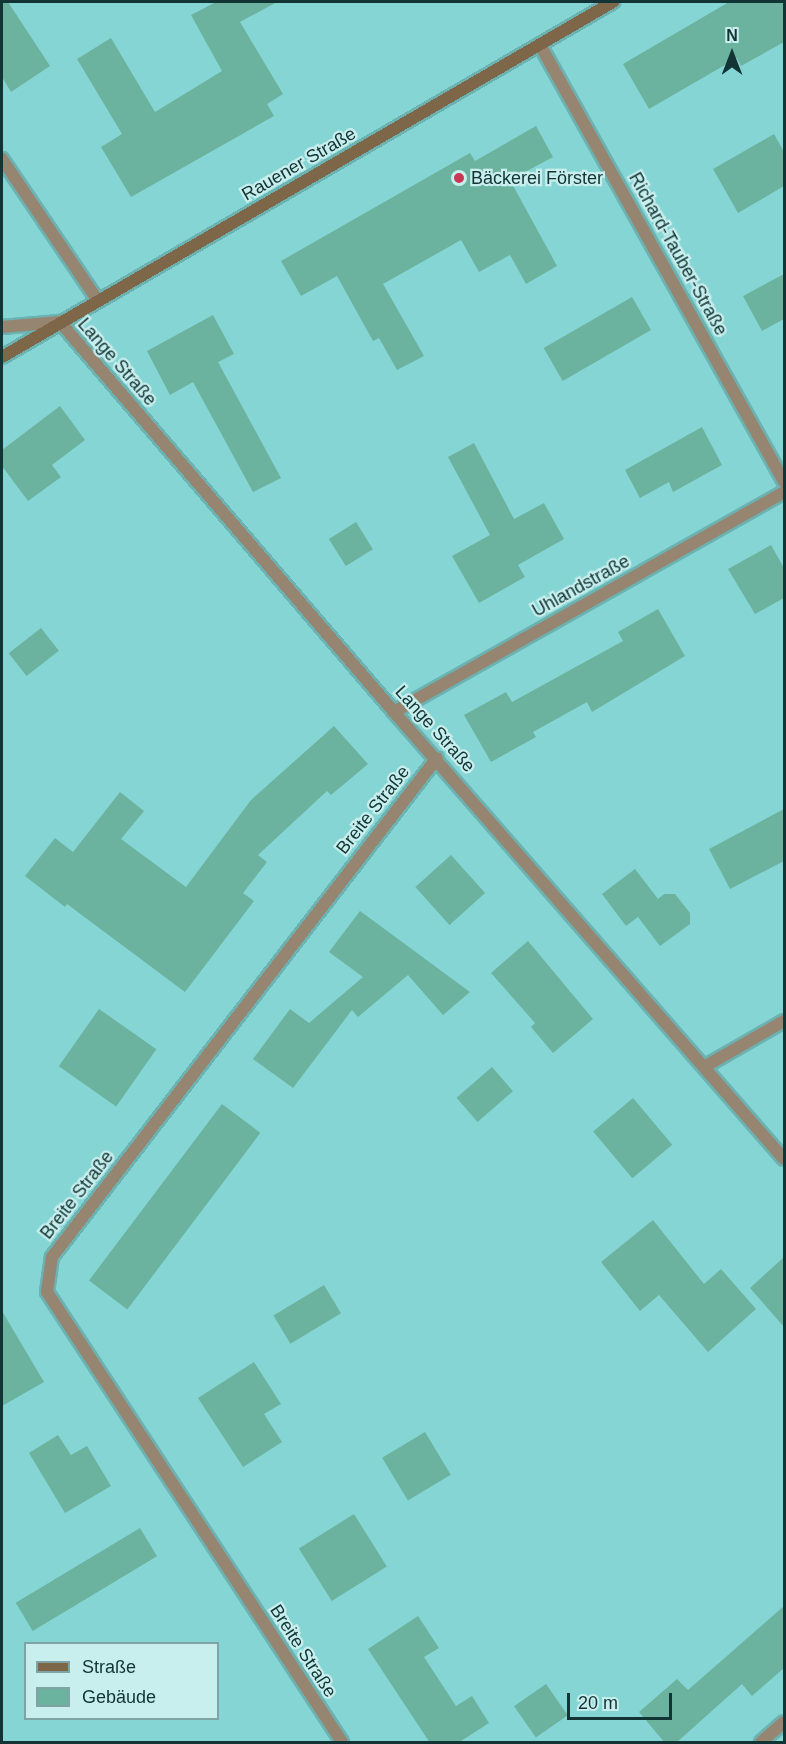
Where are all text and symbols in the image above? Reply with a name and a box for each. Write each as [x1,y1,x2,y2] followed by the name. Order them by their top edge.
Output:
[702,24,762,84] north arrow
[726,27,738,44] text: N
[238,123,360,205] street label: Rauener Straße
[471,167,603,189] place label: Bäckerei Förster
[624,169,732,339] street label: Richard-Tauber-Straße
[452,171,466,185] marker: Bäckerei Förster
[73,314,161,410] street label: Lange Straße
[529,550,633,622] street label: Uhlandstraße
[390,681,480,777] street label: Lange Straße
[332,762,414,858] street label: Breite Straße
[36,1147,118,1243] street label: Breite Straße
[265,1601,341,1701] street label: Breite Straße
[24,1642,219,1720] legend
[82,1657,136,1677] text: Straße
[570,1681,675,1719] scale bar
[82,1687,156,1707] text: Gebäude
[578,1693,618,1713] text: 20 m

